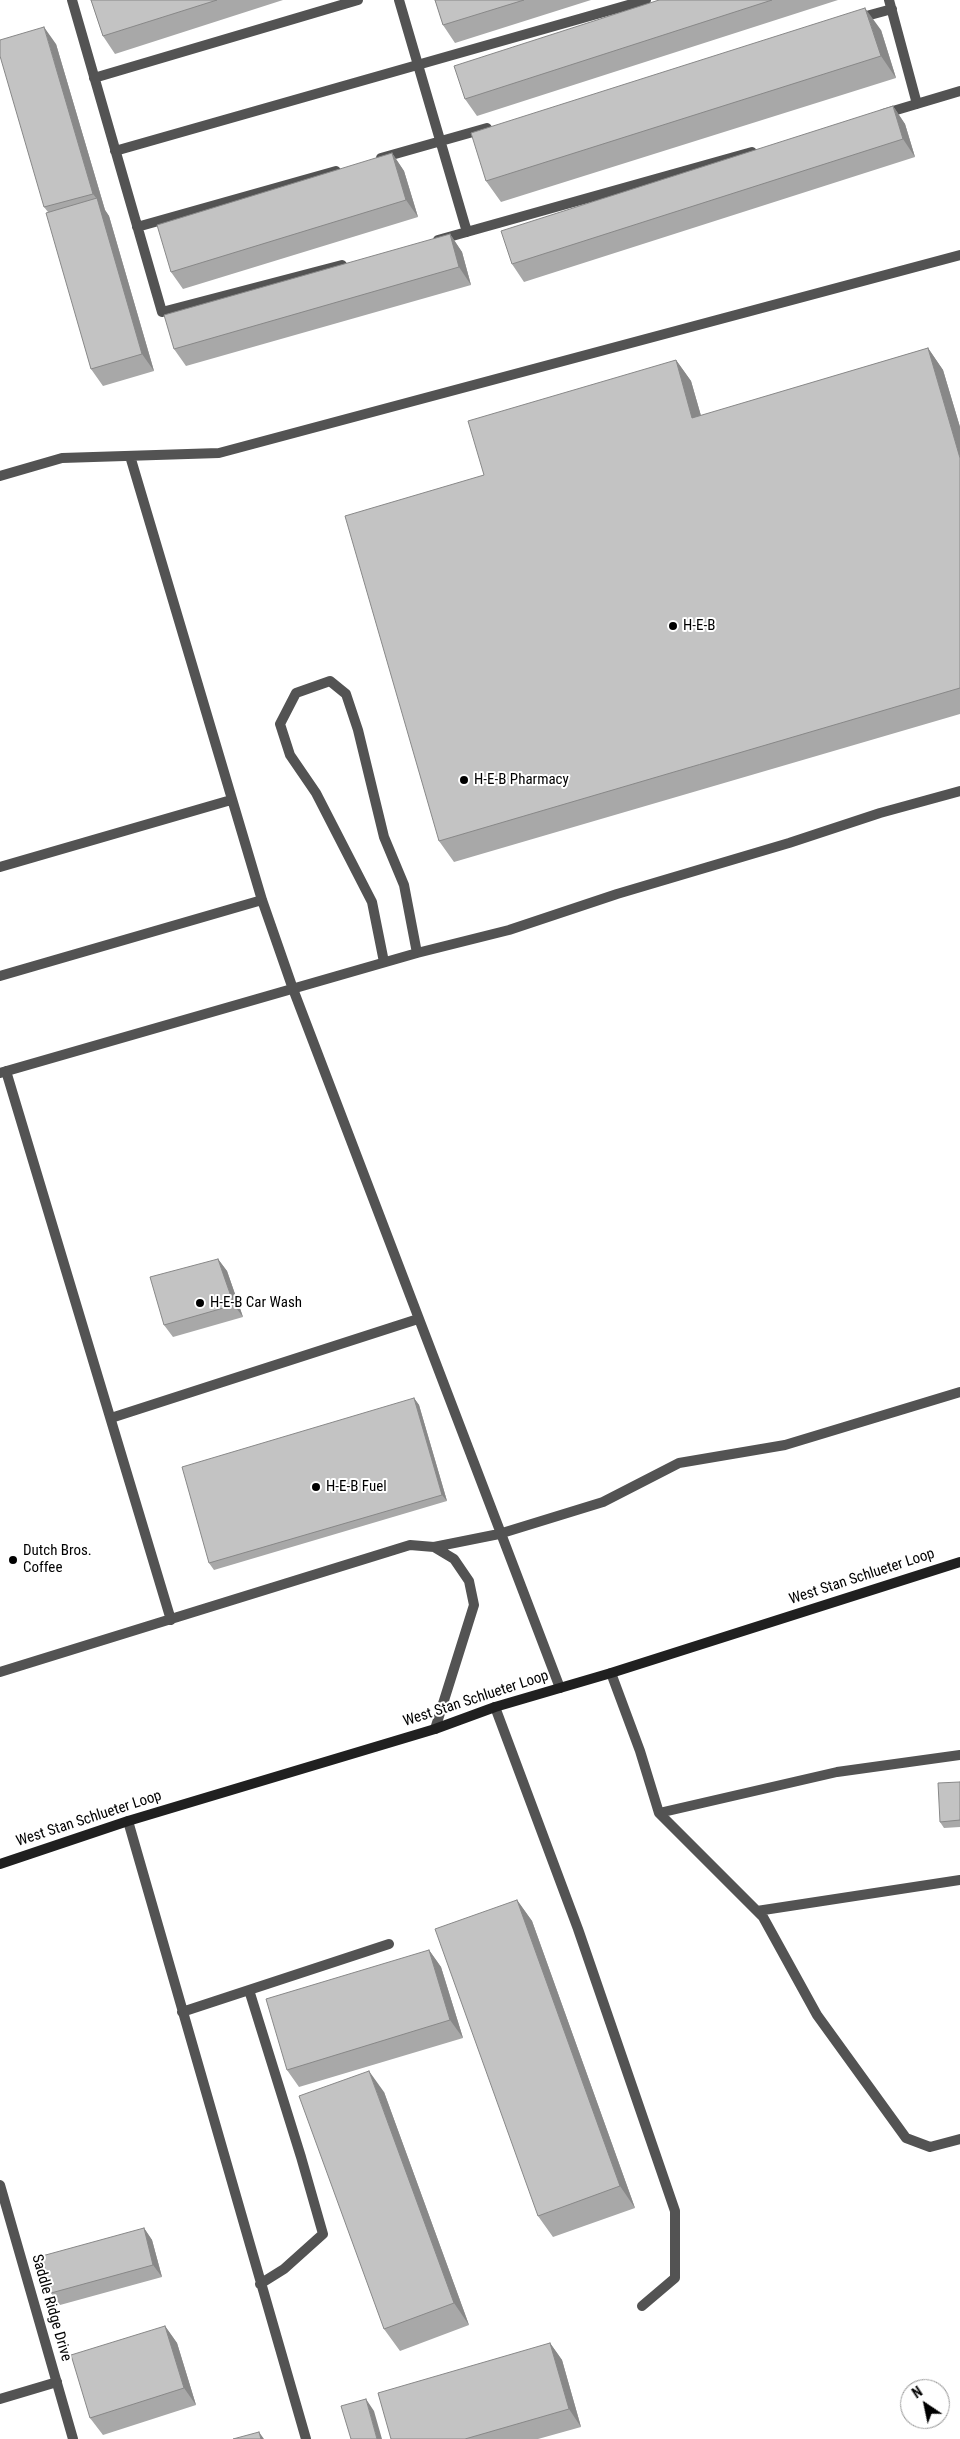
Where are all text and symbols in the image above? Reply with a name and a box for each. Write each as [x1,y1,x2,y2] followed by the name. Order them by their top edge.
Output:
[683,617,715,635] place label: H-E-B
[667,620,679,632] marker: H-E-B
[474,771,569,789] place label: H-E-B Pharmacy
[458,774,470,786] marker: H-E-B Pharmacy
[210,1294,302,1312] place label: H-E-B Car Wash
[194,1297,206,1309] marker: H-E-B Car Wash
[326,1478,387,1496] place label: H-E-B Fuel
[310,1481,322,1493] marker: H-E-B Fuel
[23,1542,92,1577] place label: Dutch Bros. Coffee
[787,1545,937,1609] street label: West Stan Schlueter Loop
[7,1554,19,1566] marker: Dutch Bros. Coffee
[401,1667,551,1731] street label: West Stan Schlueter Loop
[14,1787,164,1851] street label: West Stan Schlueter Loop
[27,2252,75,2364] street label: Saddle Ridge Drive
[900,2379,950,2429] north arrow
[909,2383,925,2401] text: N

